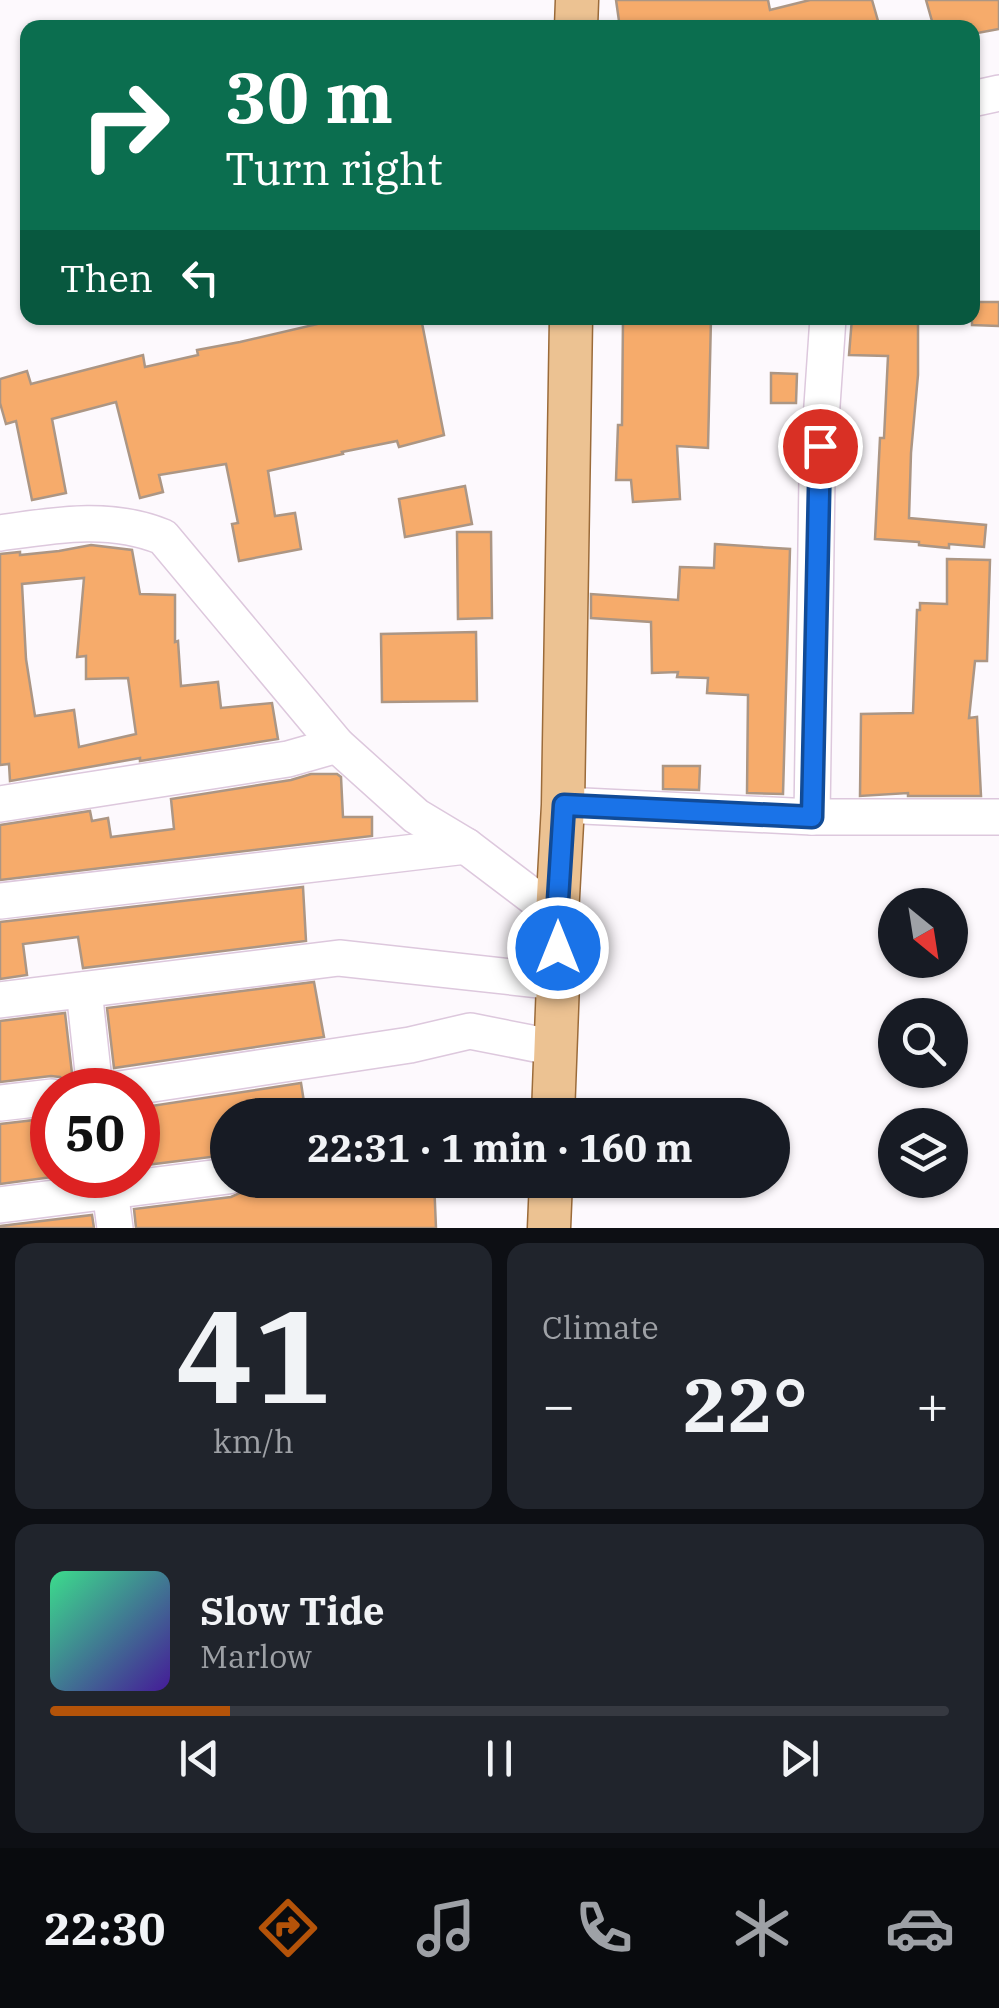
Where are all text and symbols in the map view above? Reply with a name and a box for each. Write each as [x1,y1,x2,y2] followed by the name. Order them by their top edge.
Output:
[225,51,393,142] text: 30 m
[60,60,190,190] icon: right
[225,139,443,197] text: Turn right
[173,250,228,305] icon: left
[60,253,153,302] text: Then
[778,404,863,489] pin
[793,419,848,474] icon: arrive
[878,888,968,978] north arrow
[878,888,968,1198] map controls
[506,896,610,1000] position arrow
[878,998,968,1088] button: search
[30,1068,160,1198] speed limit sign: 50
[878,1108,968,1198] button: layers
[307,1123,693,1172] text: 22:31 · 1 min · 160 m
[175,1270,332,1439] text: 41
[542,1306,659,1348] text: Climate
[683,1355,808,1453] text: 22°
[542,1369,575,1440] text: −
[916,1369,949,1440] text: +
[213,1420,294,1462] text: km/h
[200,1586,385,1635] text: Slow Tide
[200,1635,312,1677] text: Marlow
[172,1731,227,1786] icon: previous
[472,1731,527,1786] icon: pause
[772,1731,827,1786] icon: next
[253,1893,323,1963] icon: directions
[411,1893,481,1963] icon: music
[569,1893,639,1963] icon: phone
[727,1893,797,1963] icon: climate
[885,1893,955,1963] icon: car
[44,1899,166,1957] text: 22:30

